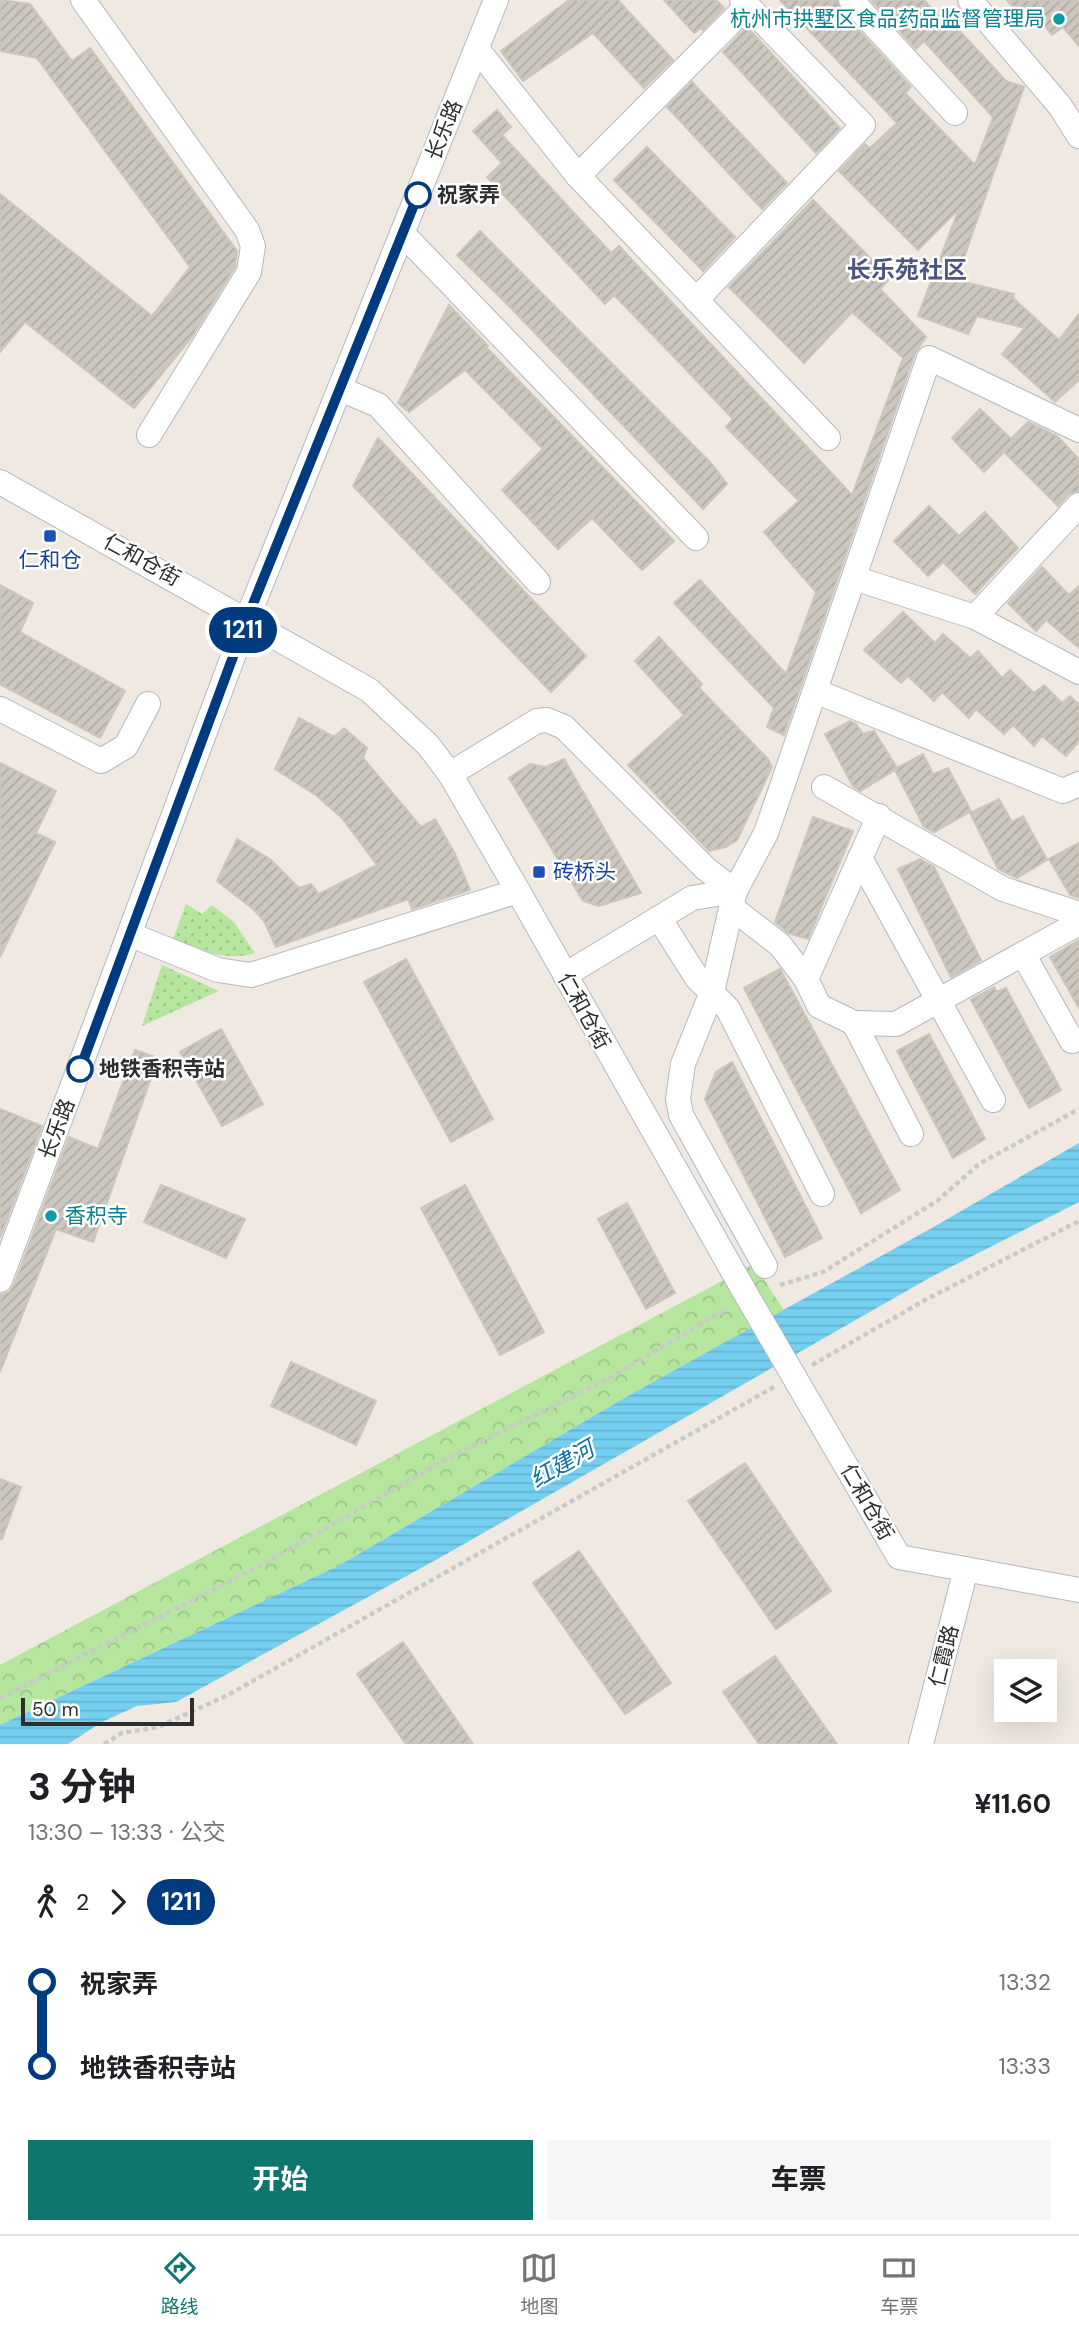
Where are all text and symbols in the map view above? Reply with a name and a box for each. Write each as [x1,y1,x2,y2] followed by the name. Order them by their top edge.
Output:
[730,5,1045,33] place label: 杭州市拱墅区食品药品监督管理局
[1051,11,1067,27] marker: 杭州市拱墅区食品药品监督管理局
[419,96,469,164] street label: 长乐路
[437,181,500,209] place label: 祝家弄
[405,182,431,208] marker: 祝家弄
[847,254,967,285] district label: 长乐苑社区
[98,527,186,593] street label: 仁和仓街
[42,528,58,544] marker: 仁和仓
[19,546,82,574] place label: 仁和仓
[194,607,292,653] line badge: 1211
[223,614,263,645] text: 1211
[553,858,616,886] place label: 砖桥头
[531,864,547,880] marker: 砖桥头
[551,967,617,1055] street label: 仁和仓街
[99,1055,225,1083] place label: 地铁香积寺站
[67,1056,93,1082] marker: 地铁香积寺站
[33,1095,81,1163] street label: 长乐路
[65,1202,128,1230] place label: 香积寺
[43,1208,59,1224] marker: 香积寺
[525,1432,603,1494] water label: 红建河
[834,1459,900,1545] street label: 仁和仓街
[923,1622,965,1690] street label: 仁霞路
[994,1659,1057,1722] map controls
[994,1659,1057,1722] button: layers
[21,1695,194,1727] scale bar
[32,1697,79,1722] text: 50 m
[28,1762,136,1812] text: 3 分钟
[975,1787,1051,1821] text: ¥11.60
[28,1817,226,1847] text: 13:30 – 13:33 · 公交
[28,1883,66,1921] icon: walk
[99,1883,137,1921] icon: forward
[161,1886,201,1917] text: 1211
[76,1887,89,1917] text: 2
[80,1967,158,2001] text: 祝家弄
[999,1967,1051,1997] text: 13:32
[80,2051,236,2085] text: 地铁香积寺站
[998,2051,1051,2081] text: 13:33
[28,2140,533,2220] button: 开始
[547,2140,1051,2220] button: 车票
[161,2249,199,2319] tab: 路线
[520,2249,558,2319] tab: 地图
[880,2249,918,2319] tab: 车票

